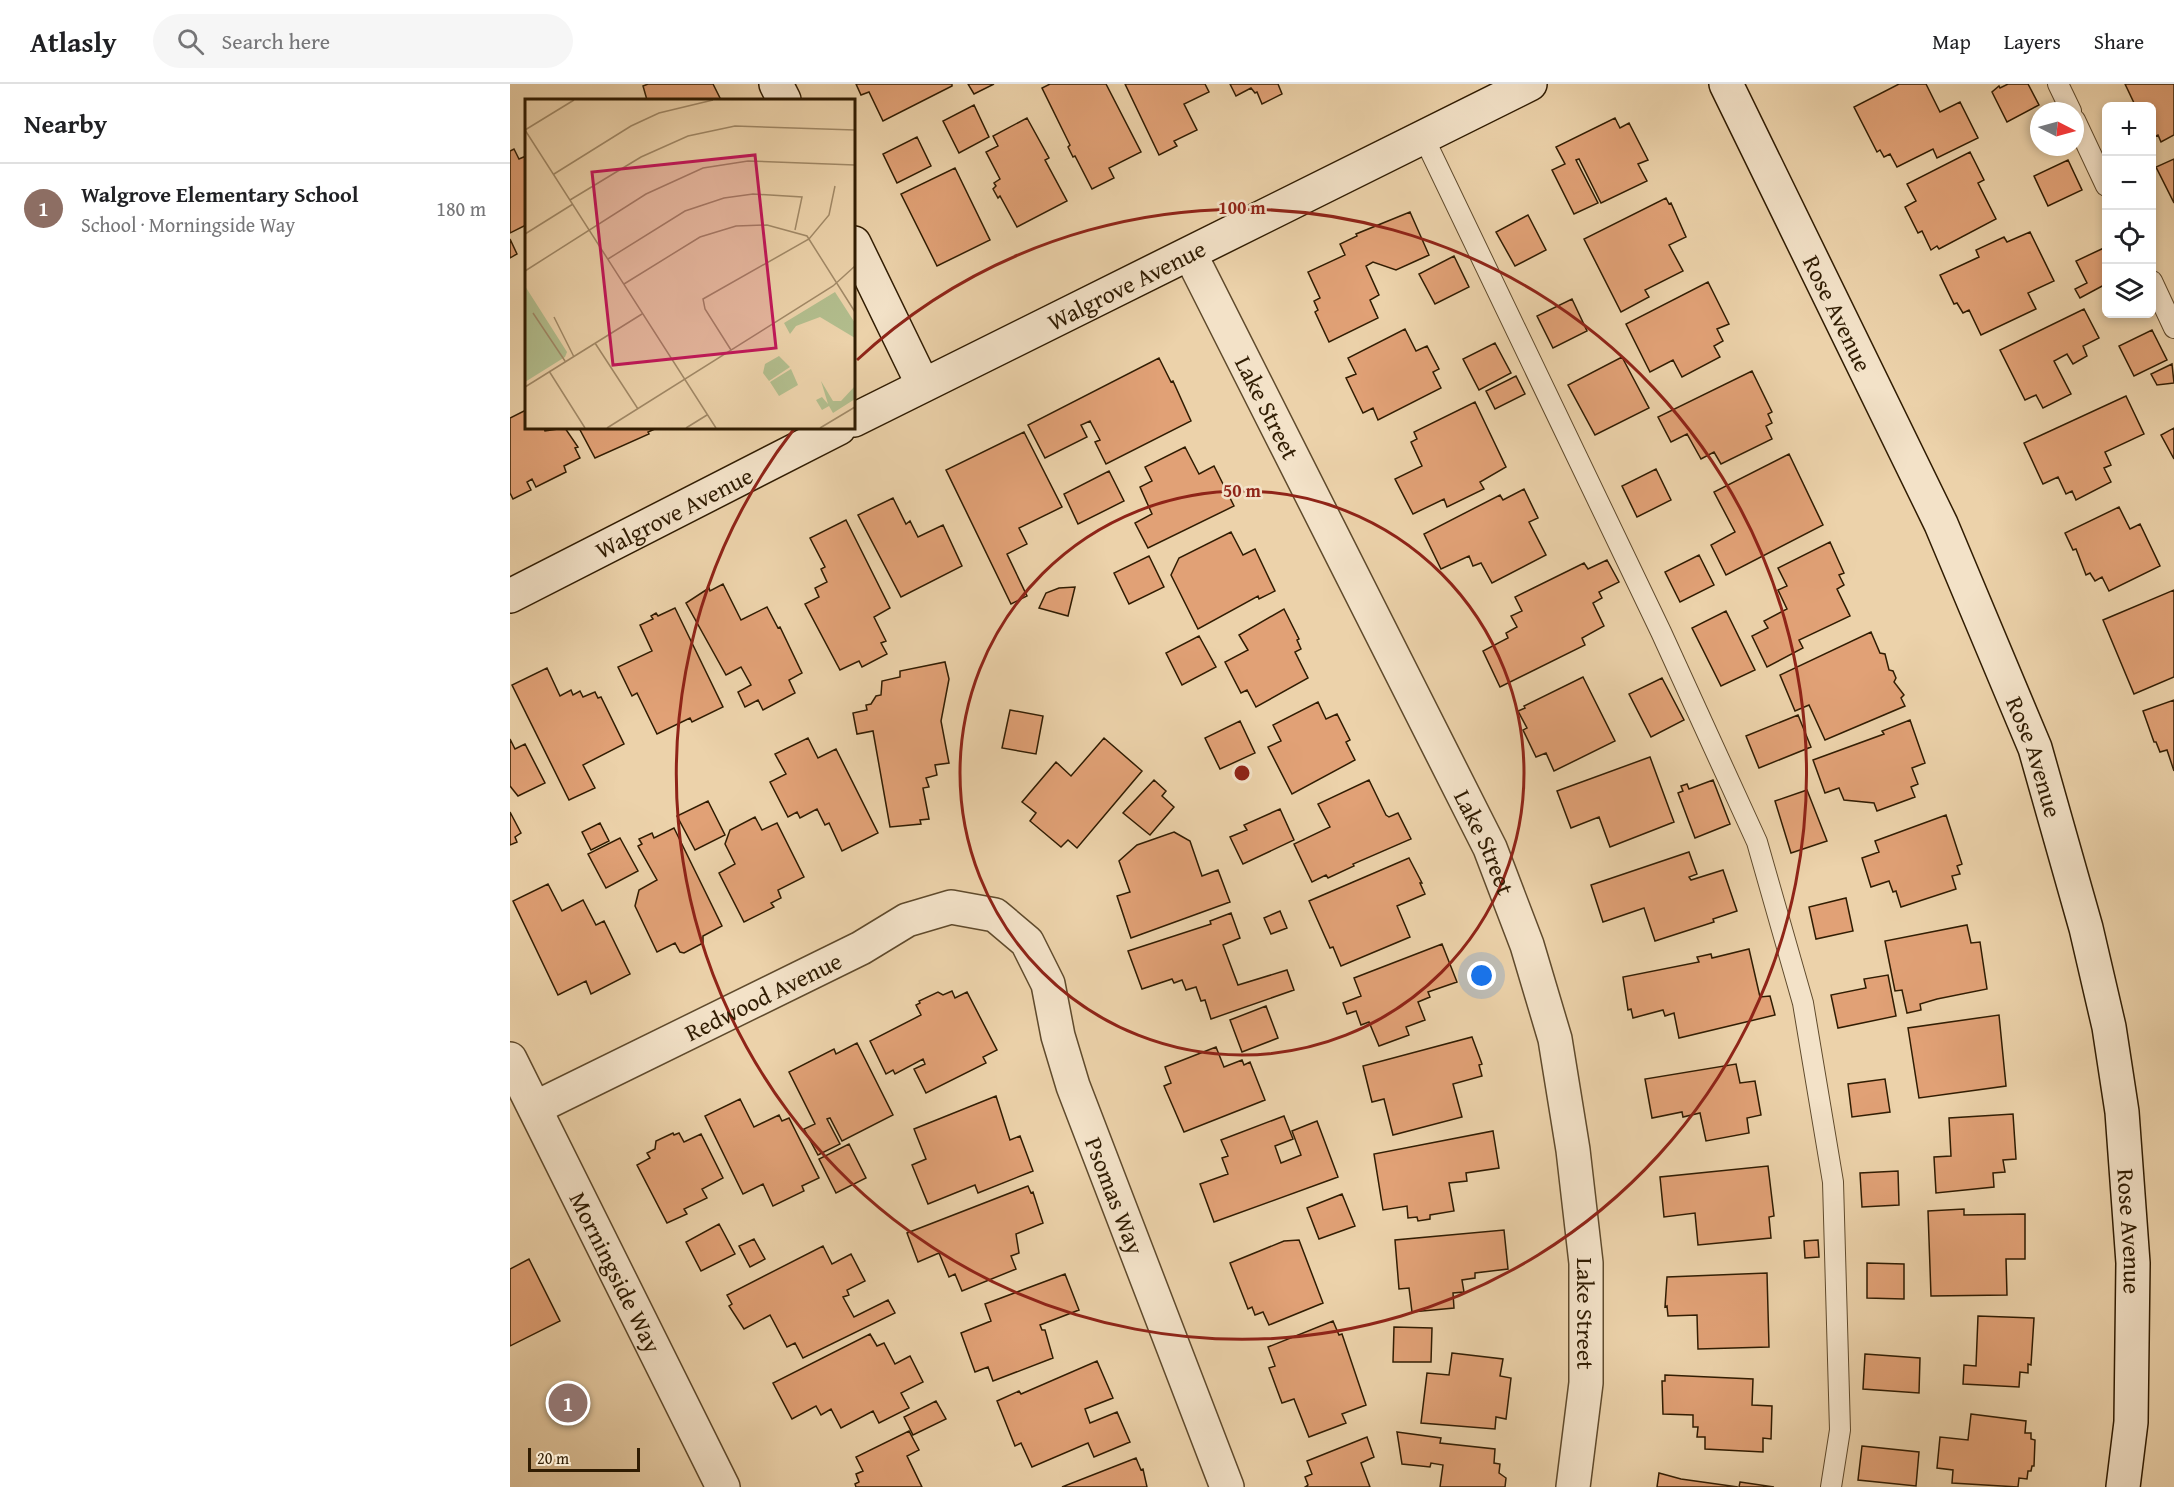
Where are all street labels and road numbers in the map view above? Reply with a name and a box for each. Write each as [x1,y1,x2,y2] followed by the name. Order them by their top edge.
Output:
[1041,231,1211,339] street label: Walgrove Avenue
[1795,249,1881,377] street label: Rose Avenue
[1227,350,1309,466] street label: Lake Street
[589,458,759,567] street label: Walgrove Avenue
[1998,691,2071,821] street label: Rose Avenue
[1446,783,1524,900] street label: Lake Street
[679,943,847,1049] street label: Redwood Avenue
[1077,1132,1154,1259] street label: Psomas Way
[2109,1167,2151,1294] street label: Rose Avenue
[561,1186,671,1359] street label: Morningside Way
[1569,1257,1604,1370] street label: Lake Street

